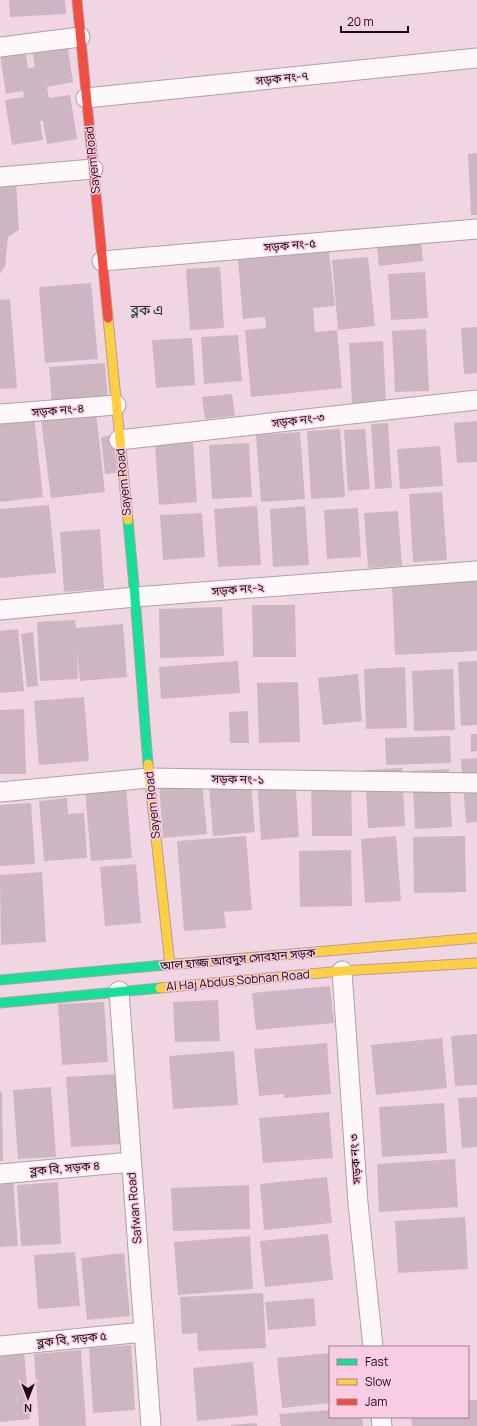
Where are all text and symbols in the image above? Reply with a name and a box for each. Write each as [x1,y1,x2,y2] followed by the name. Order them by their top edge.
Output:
[341,8,408,34] scale bar
[347,13,374,30] text: 20 m
[254,67,309,89] street label: সড়ক নং-৭
[80,125,104,195] street label: Sayem Road
[262,234,317,256] street label: সড়ক নং-৫
[130,300,163,319] district label: ব্লক এ
[30,399,85,421] street label: সড়ক নং-৪
[270,408,325,432] street label: সড়ক নং-৩
[111,447,135,517] street label: Sayem Road
[210,578,265,600] street label: সড়ক নং-২
[140,770,164,840] street label: Sayem Road
[210,770,265,788] street label: সড়ক নং-১
[159,944,317,974] street label: আল হাজ্জ আবদুস সোবহান সড়ক
[165,965,311,995] street label: Al Haj Abdus Sobhan Road
[345,1133,365,1186] street label: সড়ক নং ৩
[28,1156,101,1180] street label: ব্লক বি, সড়ক ৪
[122,1171,146,1245] street label: Safwan Road
[35,1327,108,1351] street label: ব্লক বি, সড়ক ৫
[329,1346,469,1418] legend
[365,1353,389,1370] text: Fast
[365,1373,391,1390] text: Slow
[8,1378,48,1418] north arrow
[365,1393,387,1410] text: Jam
[24,1401,32,1416] text: N

